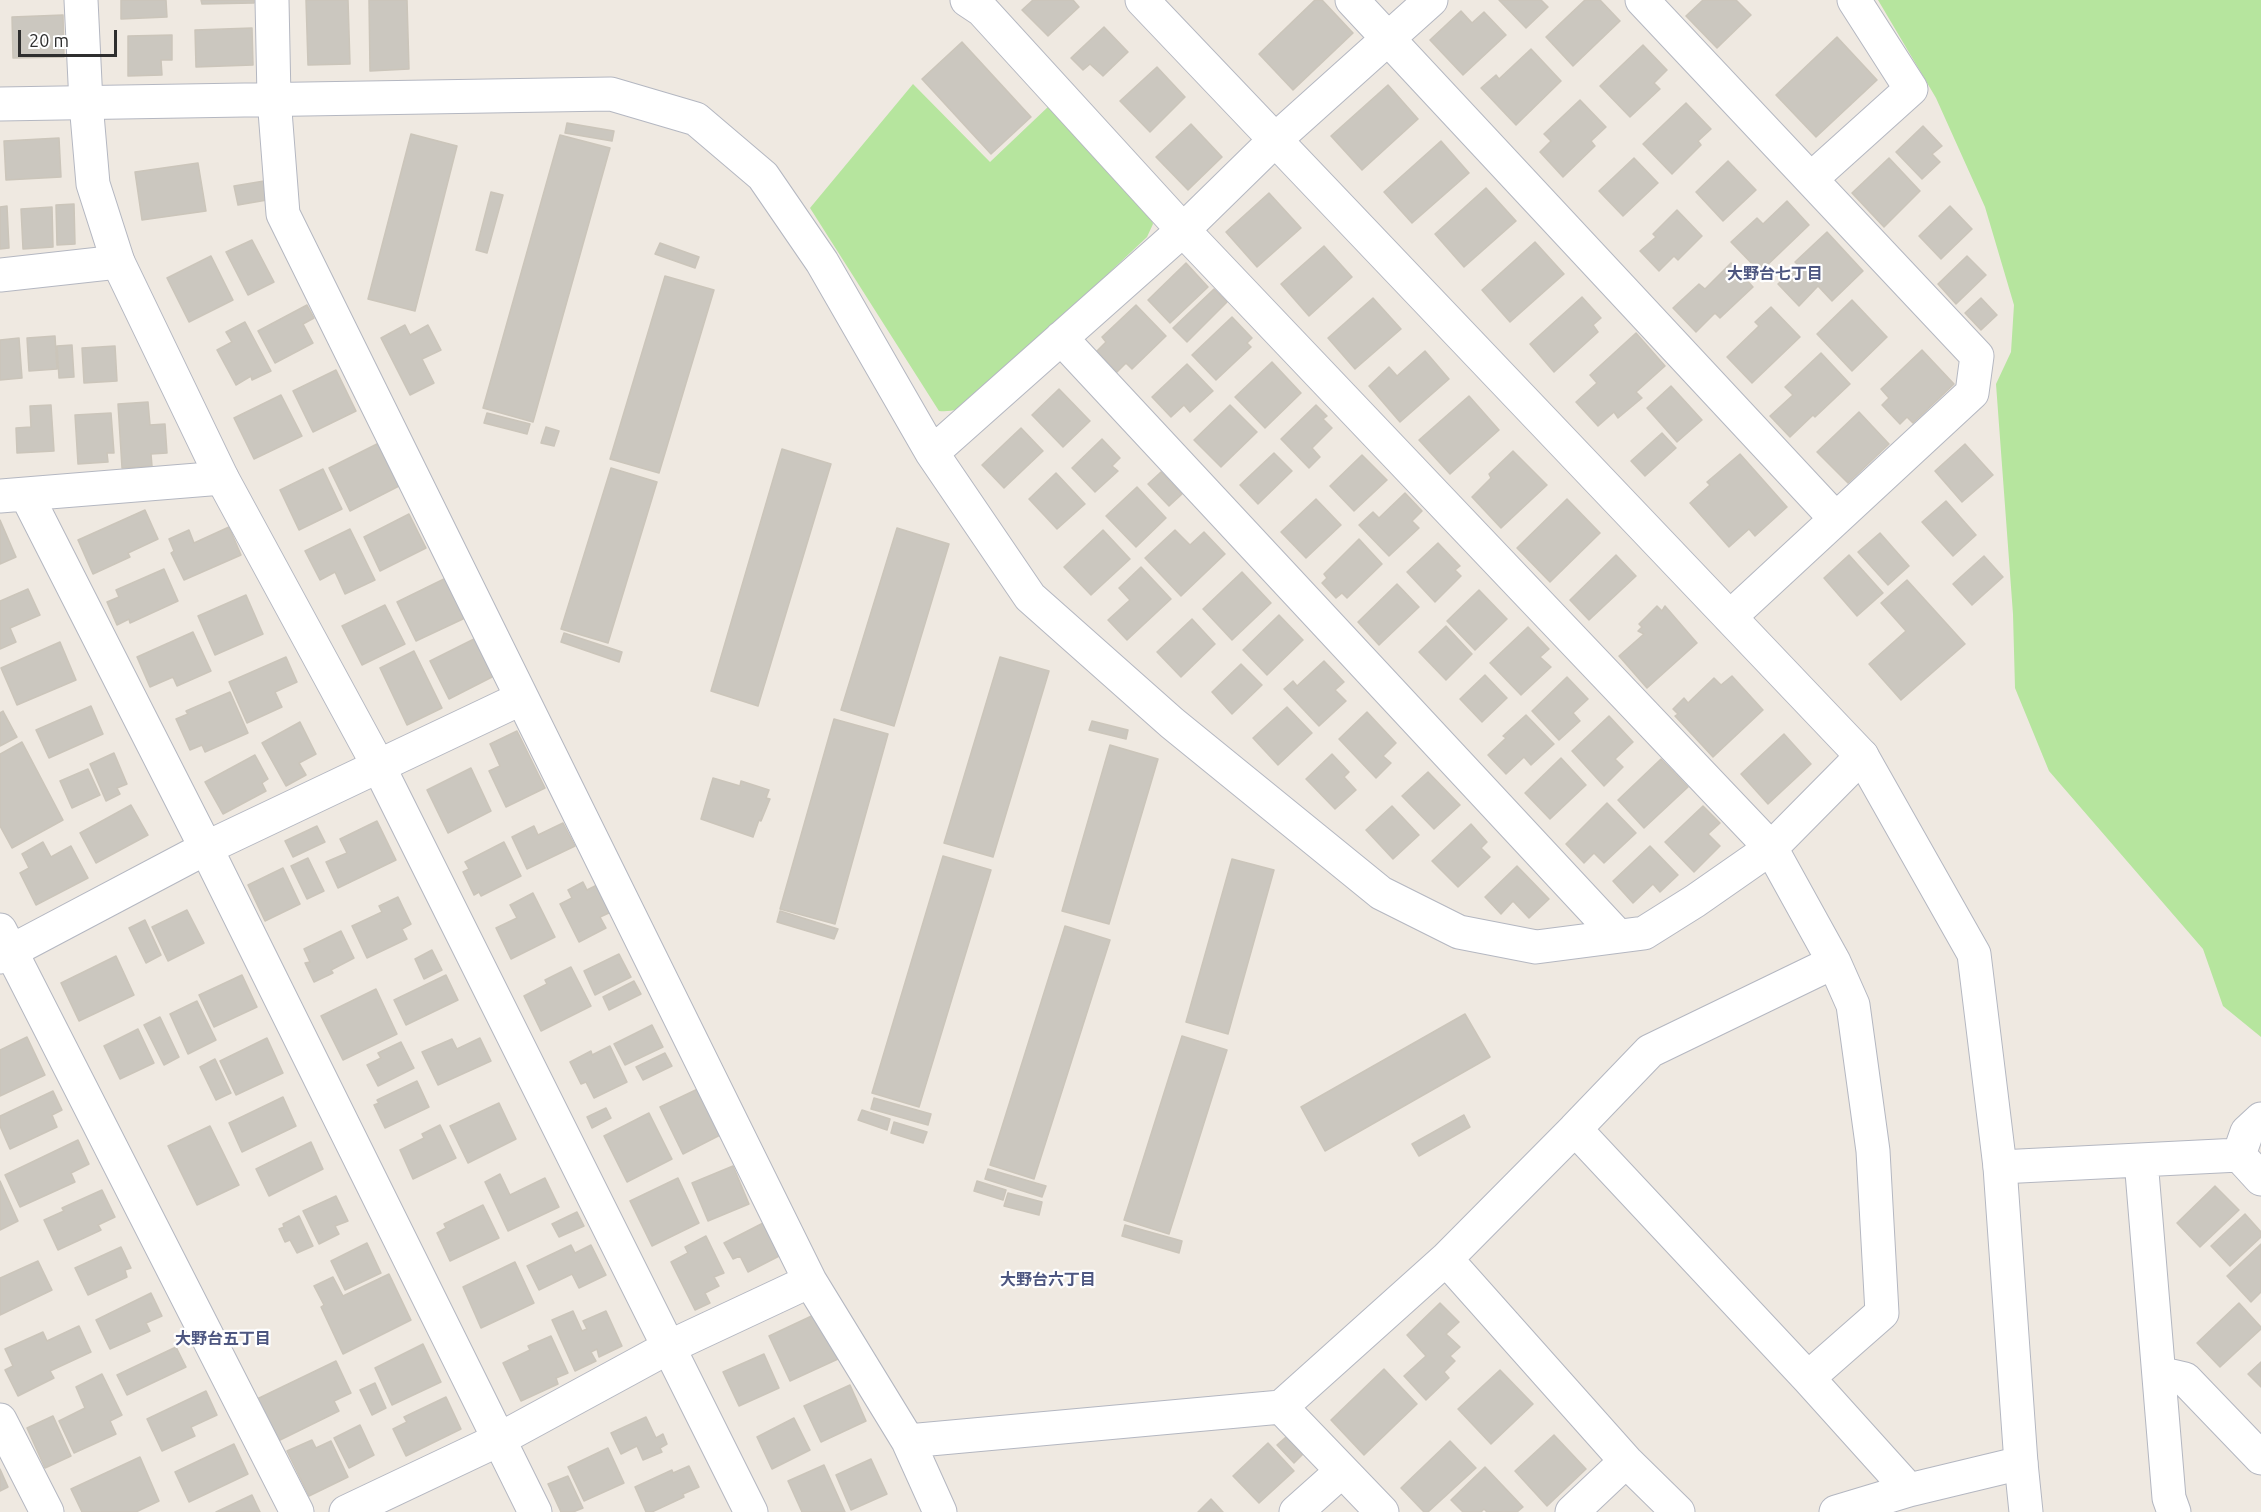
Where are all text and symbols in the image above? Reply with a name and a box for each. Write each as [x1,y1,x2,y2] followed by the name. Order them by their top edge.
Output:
[21,18,120,56] scale bar
[29,30,69,50] text: 20 m
[1727,264,1823,284] district label: 大野台七丁目
[1000,1270,1096,1290] district label: 大野台六丁目
[175,1329,271,1349] district label: 大野台五丁目

